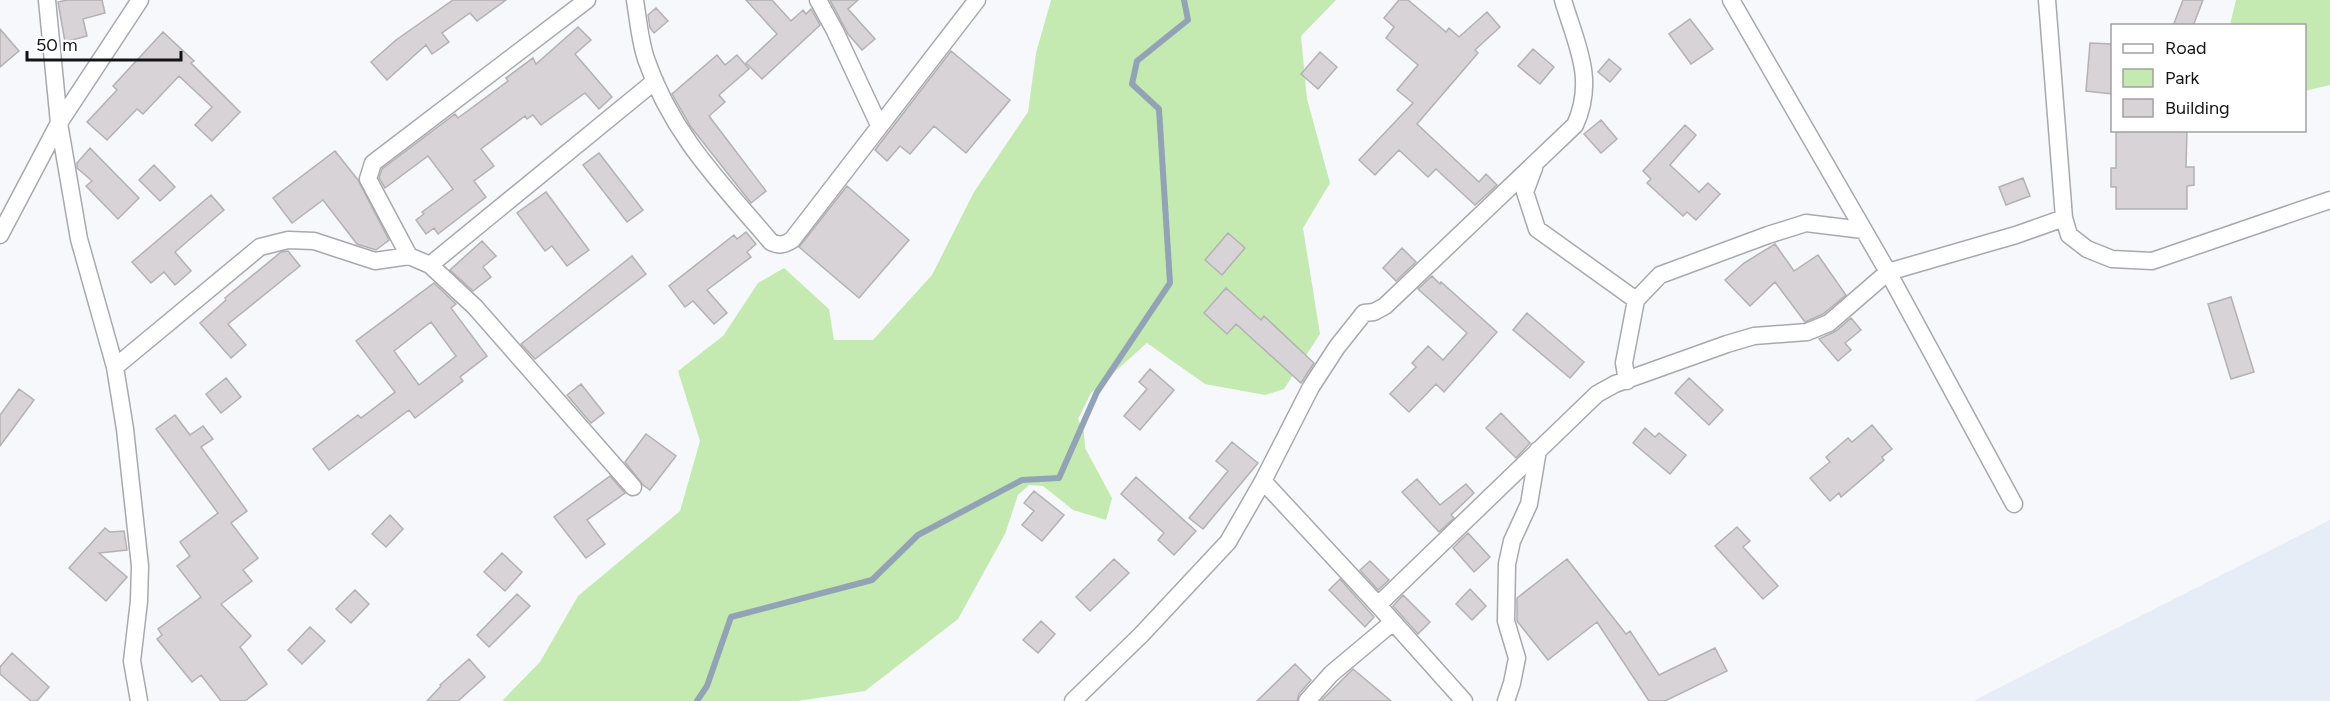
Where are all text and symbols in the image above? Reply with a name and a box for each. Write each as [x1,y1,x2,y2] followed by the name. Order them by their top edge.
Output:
[27,24,182,62] scale bar
[2111,24,2306,132] legend
[36,34,78,56] text: 50 m
[2165,37,2206,59] text: Road
[2165,67,2200,89] text: Park
[2165,97,2230,119] text: Building

